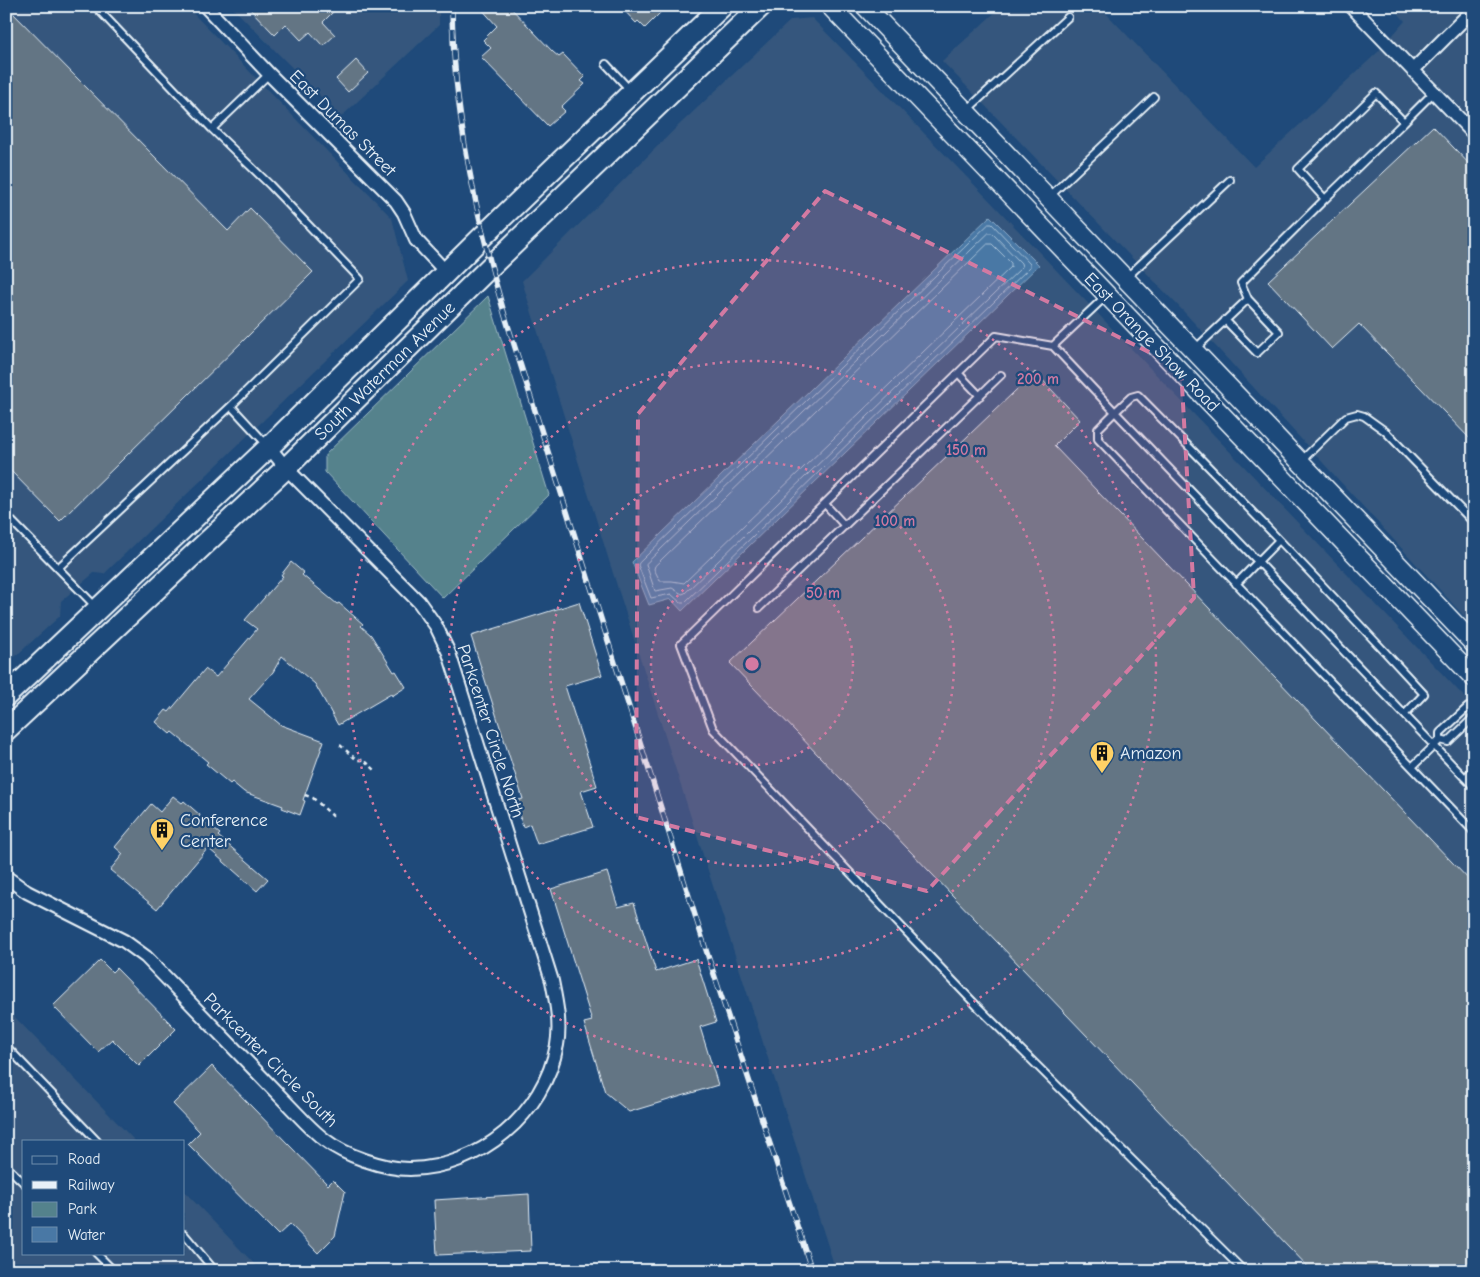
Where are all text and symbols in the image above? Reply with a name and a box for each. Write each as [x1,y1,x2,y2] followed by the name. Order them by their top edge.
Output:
[285,66,401,182] street label: East Dumas Street
[1080,268,1224,416] street label: East Orange Show Road
[310,297,460,445] street label: South Waterman Avenue
[1017,370,1059,388] text: 200 m
[946,441,986,459] text: 150 m
[875,512,915,530] text: 100 m
[806,584,840,602] text: 50 m
[453,642,529,821] street label: Parkcenter Circle North
[743,655,761,673] centre of rings
[1089,740,1115,774] building icon: Amazon
[1120,743,1182,764] place label: Amazon
[180,810,268,852] place label: Conference Center
[149,817,175,851] building icon: Conference Center
[199,989,342,1132] street label: Parkcenter Circle South
[22,1140,185,1254] legend
[68,1150,100,1168] text: Road
[68,1176,115,1194] text: Railway
[68,1200,97,1218] text: Park
[68,1226,105,1244] text: Water

